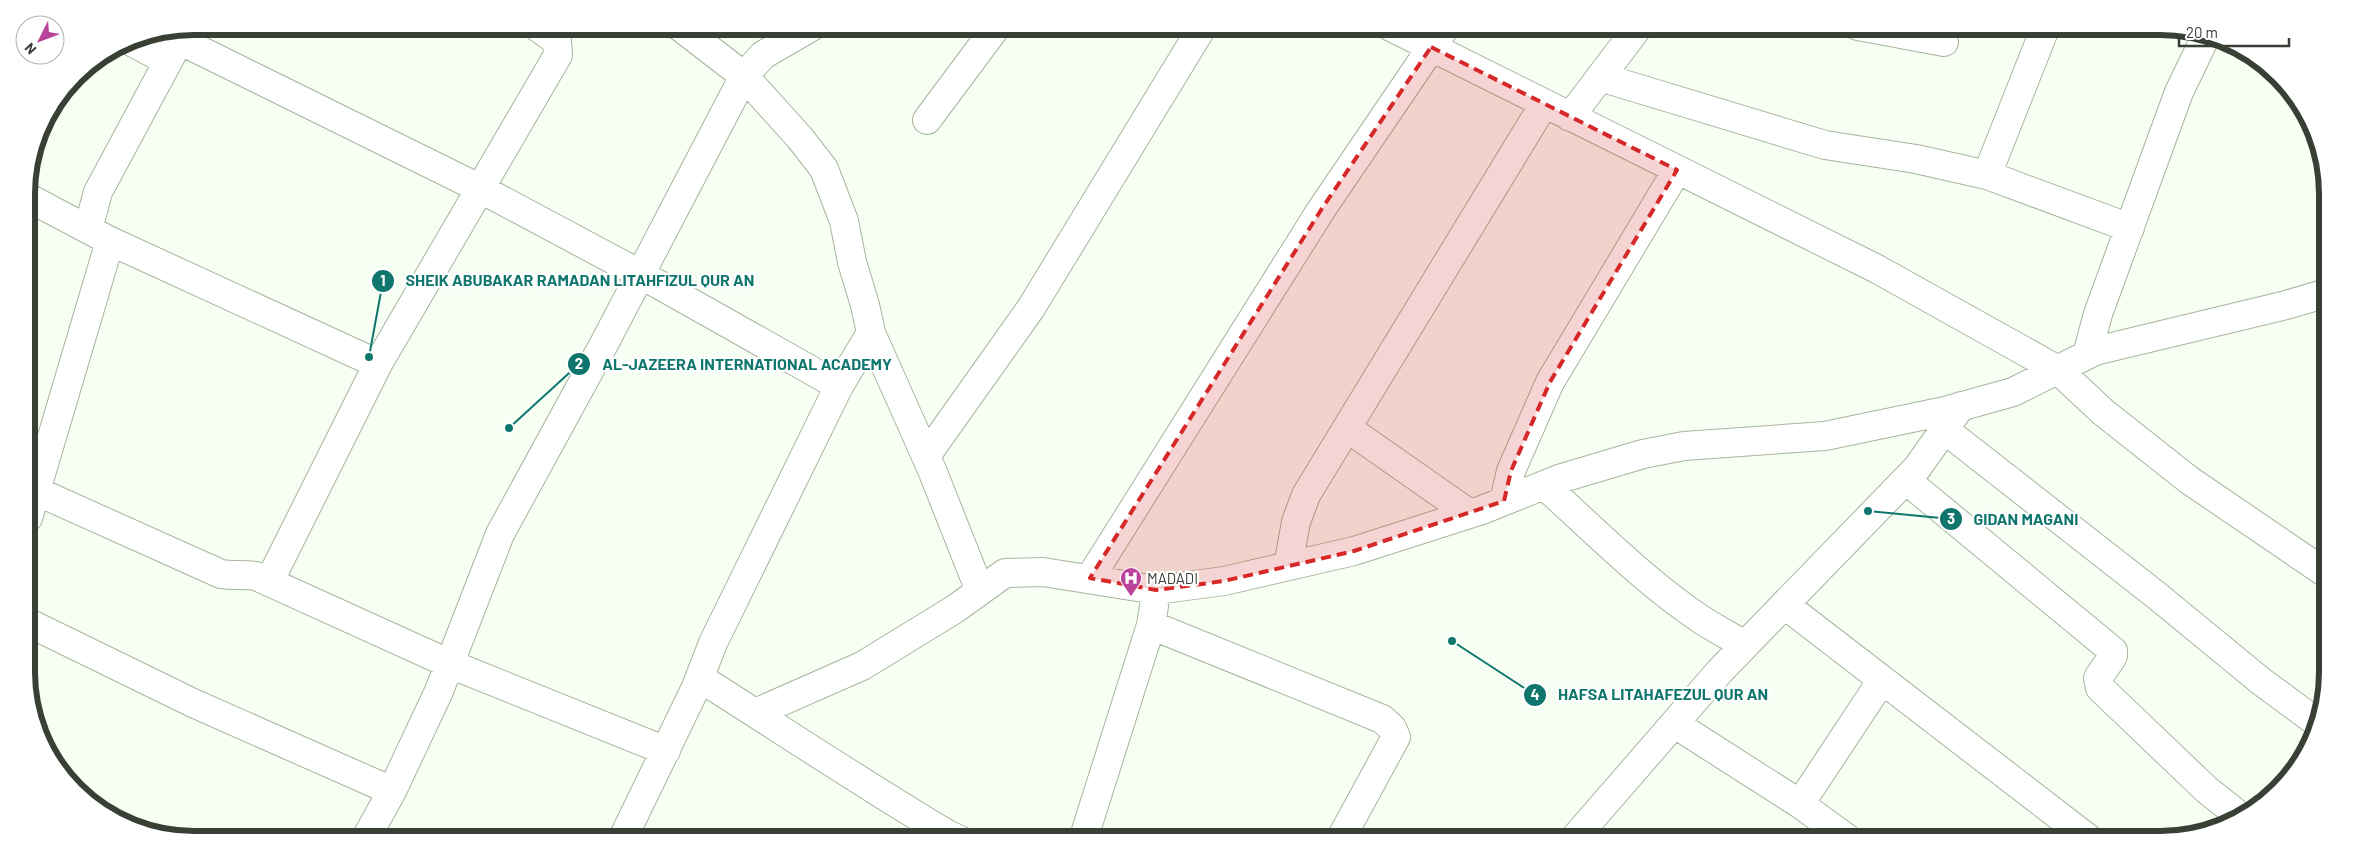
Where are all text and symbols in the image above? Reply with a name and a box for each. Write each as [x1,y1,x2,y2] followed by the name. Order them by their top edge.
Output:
[15,15,65,65] north arrow
[2179,15,2289,47] scale bar
[2186,23,2218,41] text: 20 m
[21,40,39,58] text: N
[371,265,765,296] callout: SHEIK ABUBAKAR RAMADAN LITAHFIZUL QUR AN
[406,270,754,289] text: SHEIK ABUBAKAR RAMADAN LITAHFIZUL QUR AN
[380,271,386,289] text: 1
[567,349,902,380] callout: AL-JAZEERA INTERNATIONAL ACADEMY
[575,354,583,372] text: 2
[602,354,892,373] text: AL-JAZEERA INTERNATIONAL ACADEMY
[1938,503,2088,534] callout: GIDAN MAGANI
[1947,509,1955,527] text: 3
[1974,509,2078,528] text: GIDAN MAGANI
[1119,566,1143,597] hospital icon: MADADI
[1147,569,1198,587] place label: MADADI
[1523,679,1778,710] callout: HAFSA LITAHAFEZUL QUR AN
[1558,684,1768,703] text: HAFSA LITAHAFEZUL QUR AN
[1530,685,1540,703] text: 4

